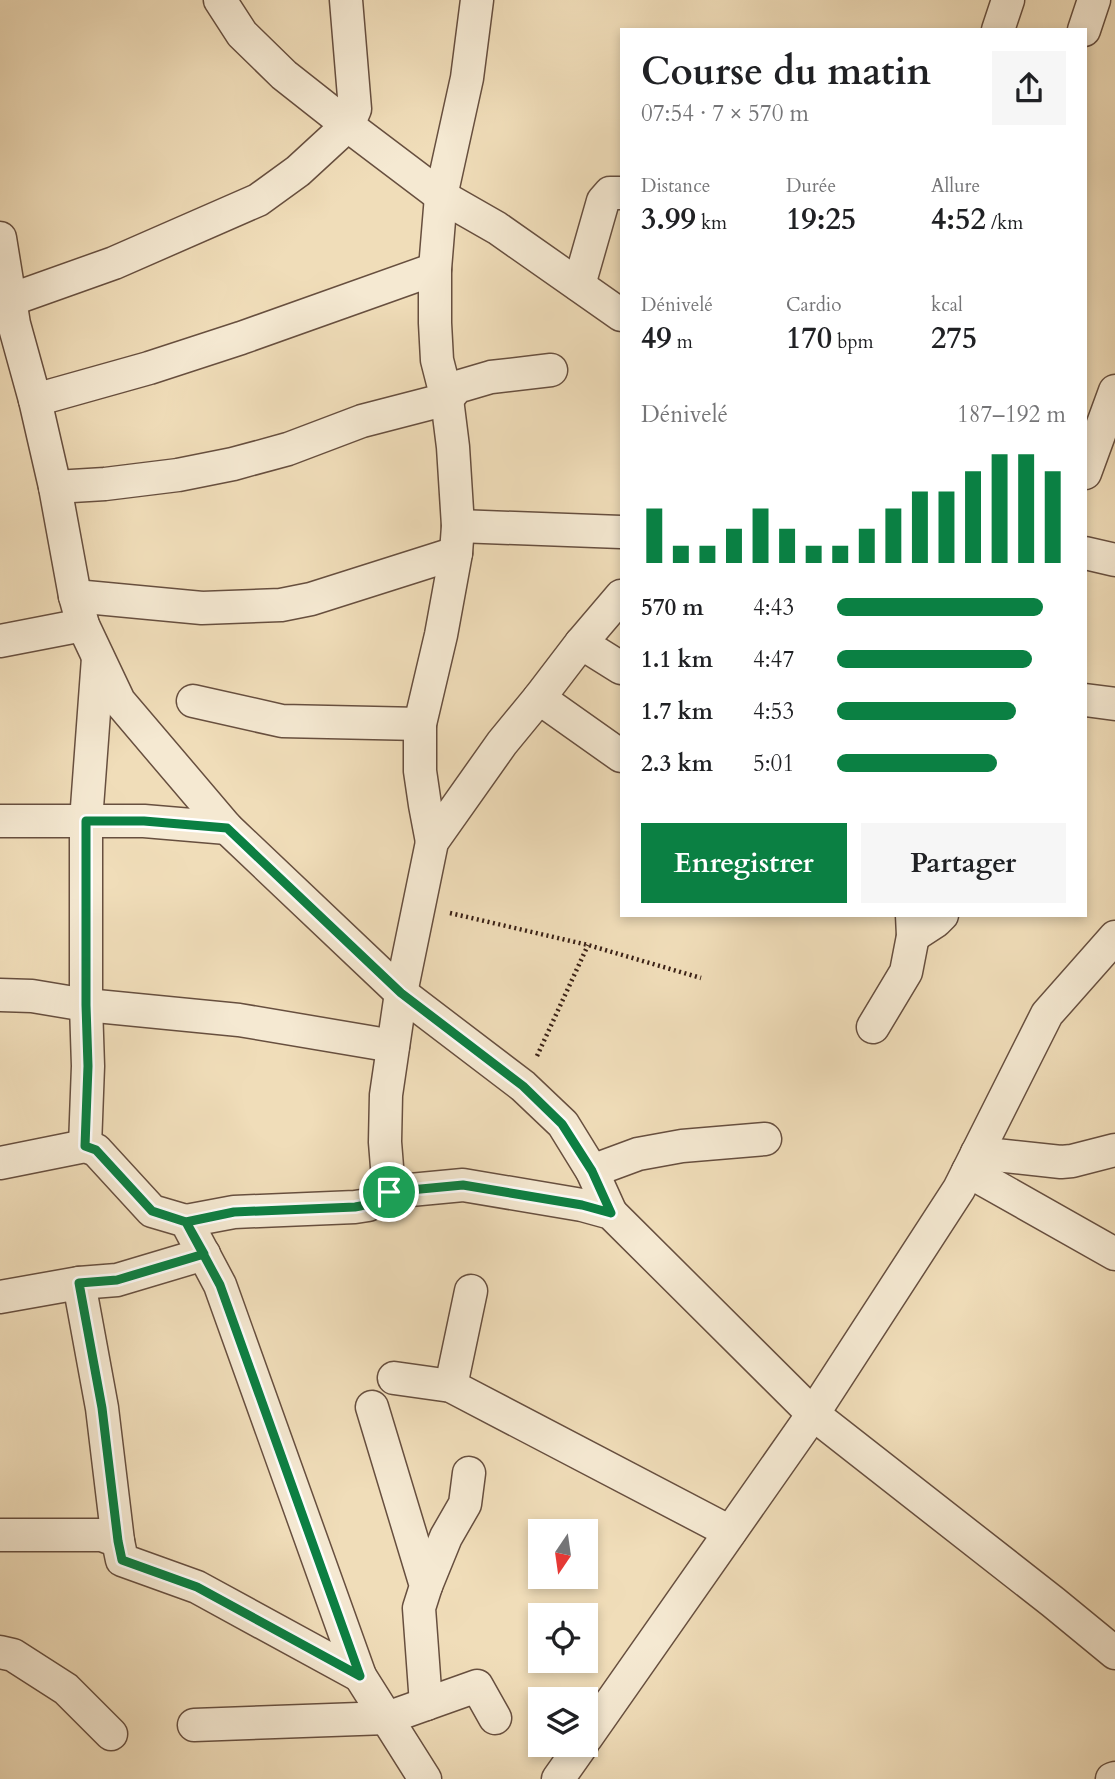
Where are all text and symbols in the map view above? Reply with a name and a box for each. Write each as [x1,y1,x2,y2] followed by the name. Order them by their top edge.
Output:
[641,46,931,98] text: Course du matin
[992,51,1066,125] button: share
[641,98,809,129] text: 07:54 · 7 × 570 m
[641,173,710,199] text: Distance
[786,173,836,199] text: Durée
[931,173,980,199] text: Allure
[641,199,696,240] text: 3.99
[786,199,856,240] text: 19:25
[931,199,986,240] text: 4:52
[696,210,727,236] text: km
[986,210,1023,236] text: /km
[641,292,713,318] text: Dénivelé
[786,292,841,318] text: Cardio
[931,292,963,318] text: kcal
[641,318,672,359] text: 49
[786,318,832,359] text: 170
[931,318,977,359] text: 275
[672,329,693,355] text: m
[832,329,874,355] text: bpm
[641,399,728,430] text: Dénivelé
[957,399,1066,430] text: 187–192 m
[641,592,704,623] text: 570 m
[753,592,794,623] text: 4:43
[641,644,713,675] text: 1.1 km
[753,644,794,675] text: 4:47
[641,696,713,727] text: 1.7 km
[753,696,794,727] text: 4:53
[641,748,713,779] text: 2.3 km
[753,748,794,779] text: 5:01
[641,823,847,903] button: Enregistrer
[861,823,1066,903] button: Partager
[359,1162,419,1222] pin
[370,1173,408,1211] icon: arrive
[528,1519,598,1589] north arrow
[528,1519,598,1757] map controls
[528,1603,598,1673] button: locate
[528,1687,598,1757] button: layers

